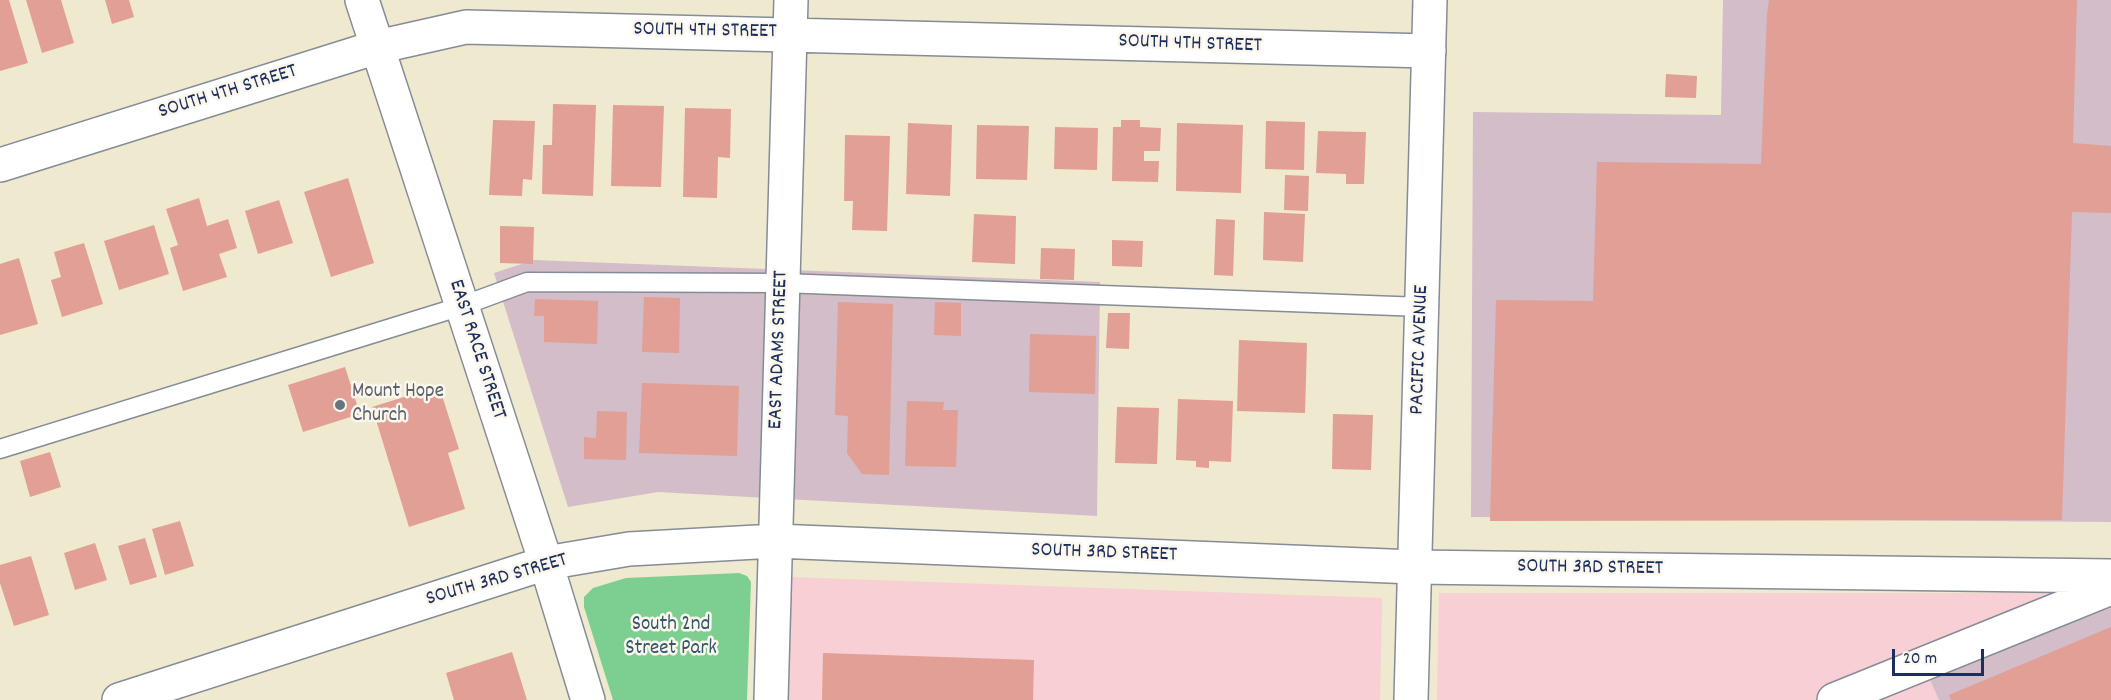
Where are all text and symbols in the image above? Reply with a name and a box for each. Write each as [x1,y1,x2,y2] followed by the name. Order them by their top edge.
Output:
[633,18,777,46] street label: SOUTH 4TH STREET
[1118,30,1262,60] street label: SOUTH 4TH STREET
[156,60,300,126] street label: SOUTH 4TH STREET
[765,270,795,430] street label: EAST ADAMS STREET
[442,277,510,423] street label: EAST RACE STREET
[1406,285,1436,415] street label: PACIFIC AVENUE
[352,380,444,430] place label: Mount Hope Church
[333,398,347,412] marker: Mount Hope Church
[1031,539,1177,569] street label: SOUTH 3RD STREET
[423,549,571,613] street label: SOUTH 3RD STREET
[1517,555,1663,583] street label: SOUTH 3RD STREET
[625,613,717,663] park label: South 2nd Street Park
[1895,637,1986,675] scale bar
[1903,647,1937,672] text: 20 m

